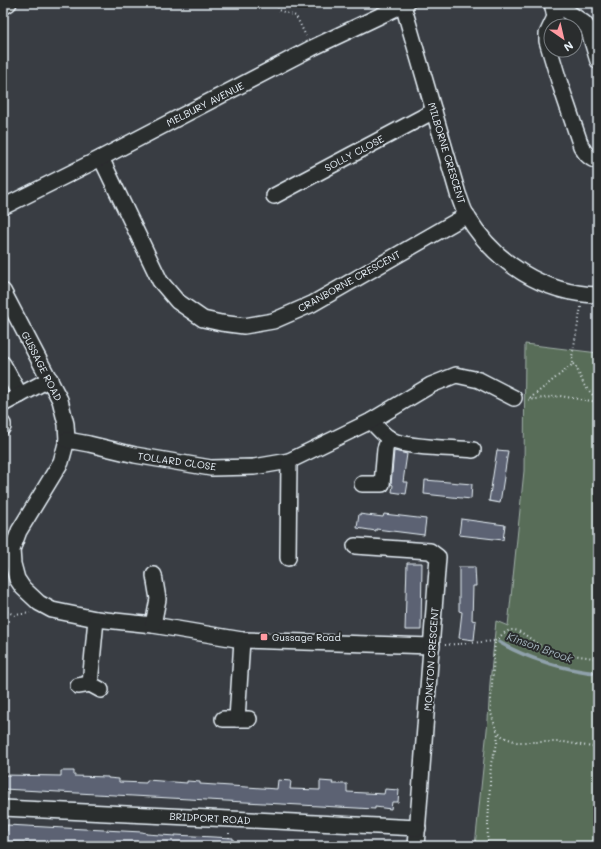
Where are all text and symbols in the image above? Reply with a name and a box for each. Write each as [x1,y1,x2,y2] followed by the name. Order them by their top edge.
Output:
[543,18,583,58] north arrow
[561,38,577,55] text: N
[164,78,246,130] street label: MELBURY AVENUE
[425,101,469,206] street label: MILBORNE CRESCENT
[322,131,386,175] street label: SOLLY CLOSE
[295,247,403,315] street label: CRANBORNE CRESCENT
[18,329,66,403] street label: GUSSAGE ROAD
[137,449,217,473] street label: TOLLARD CLOSE
[420,606,442,711] street label: MONKTON CRESCENT
[505,628,575,666] water label: Kinson Brook
[272,630,341,644] place label: Gussage Road
[259,632,269,642] marker: Gussage Road
[169,809,251,827] street label: BRIDPORT ROAD

